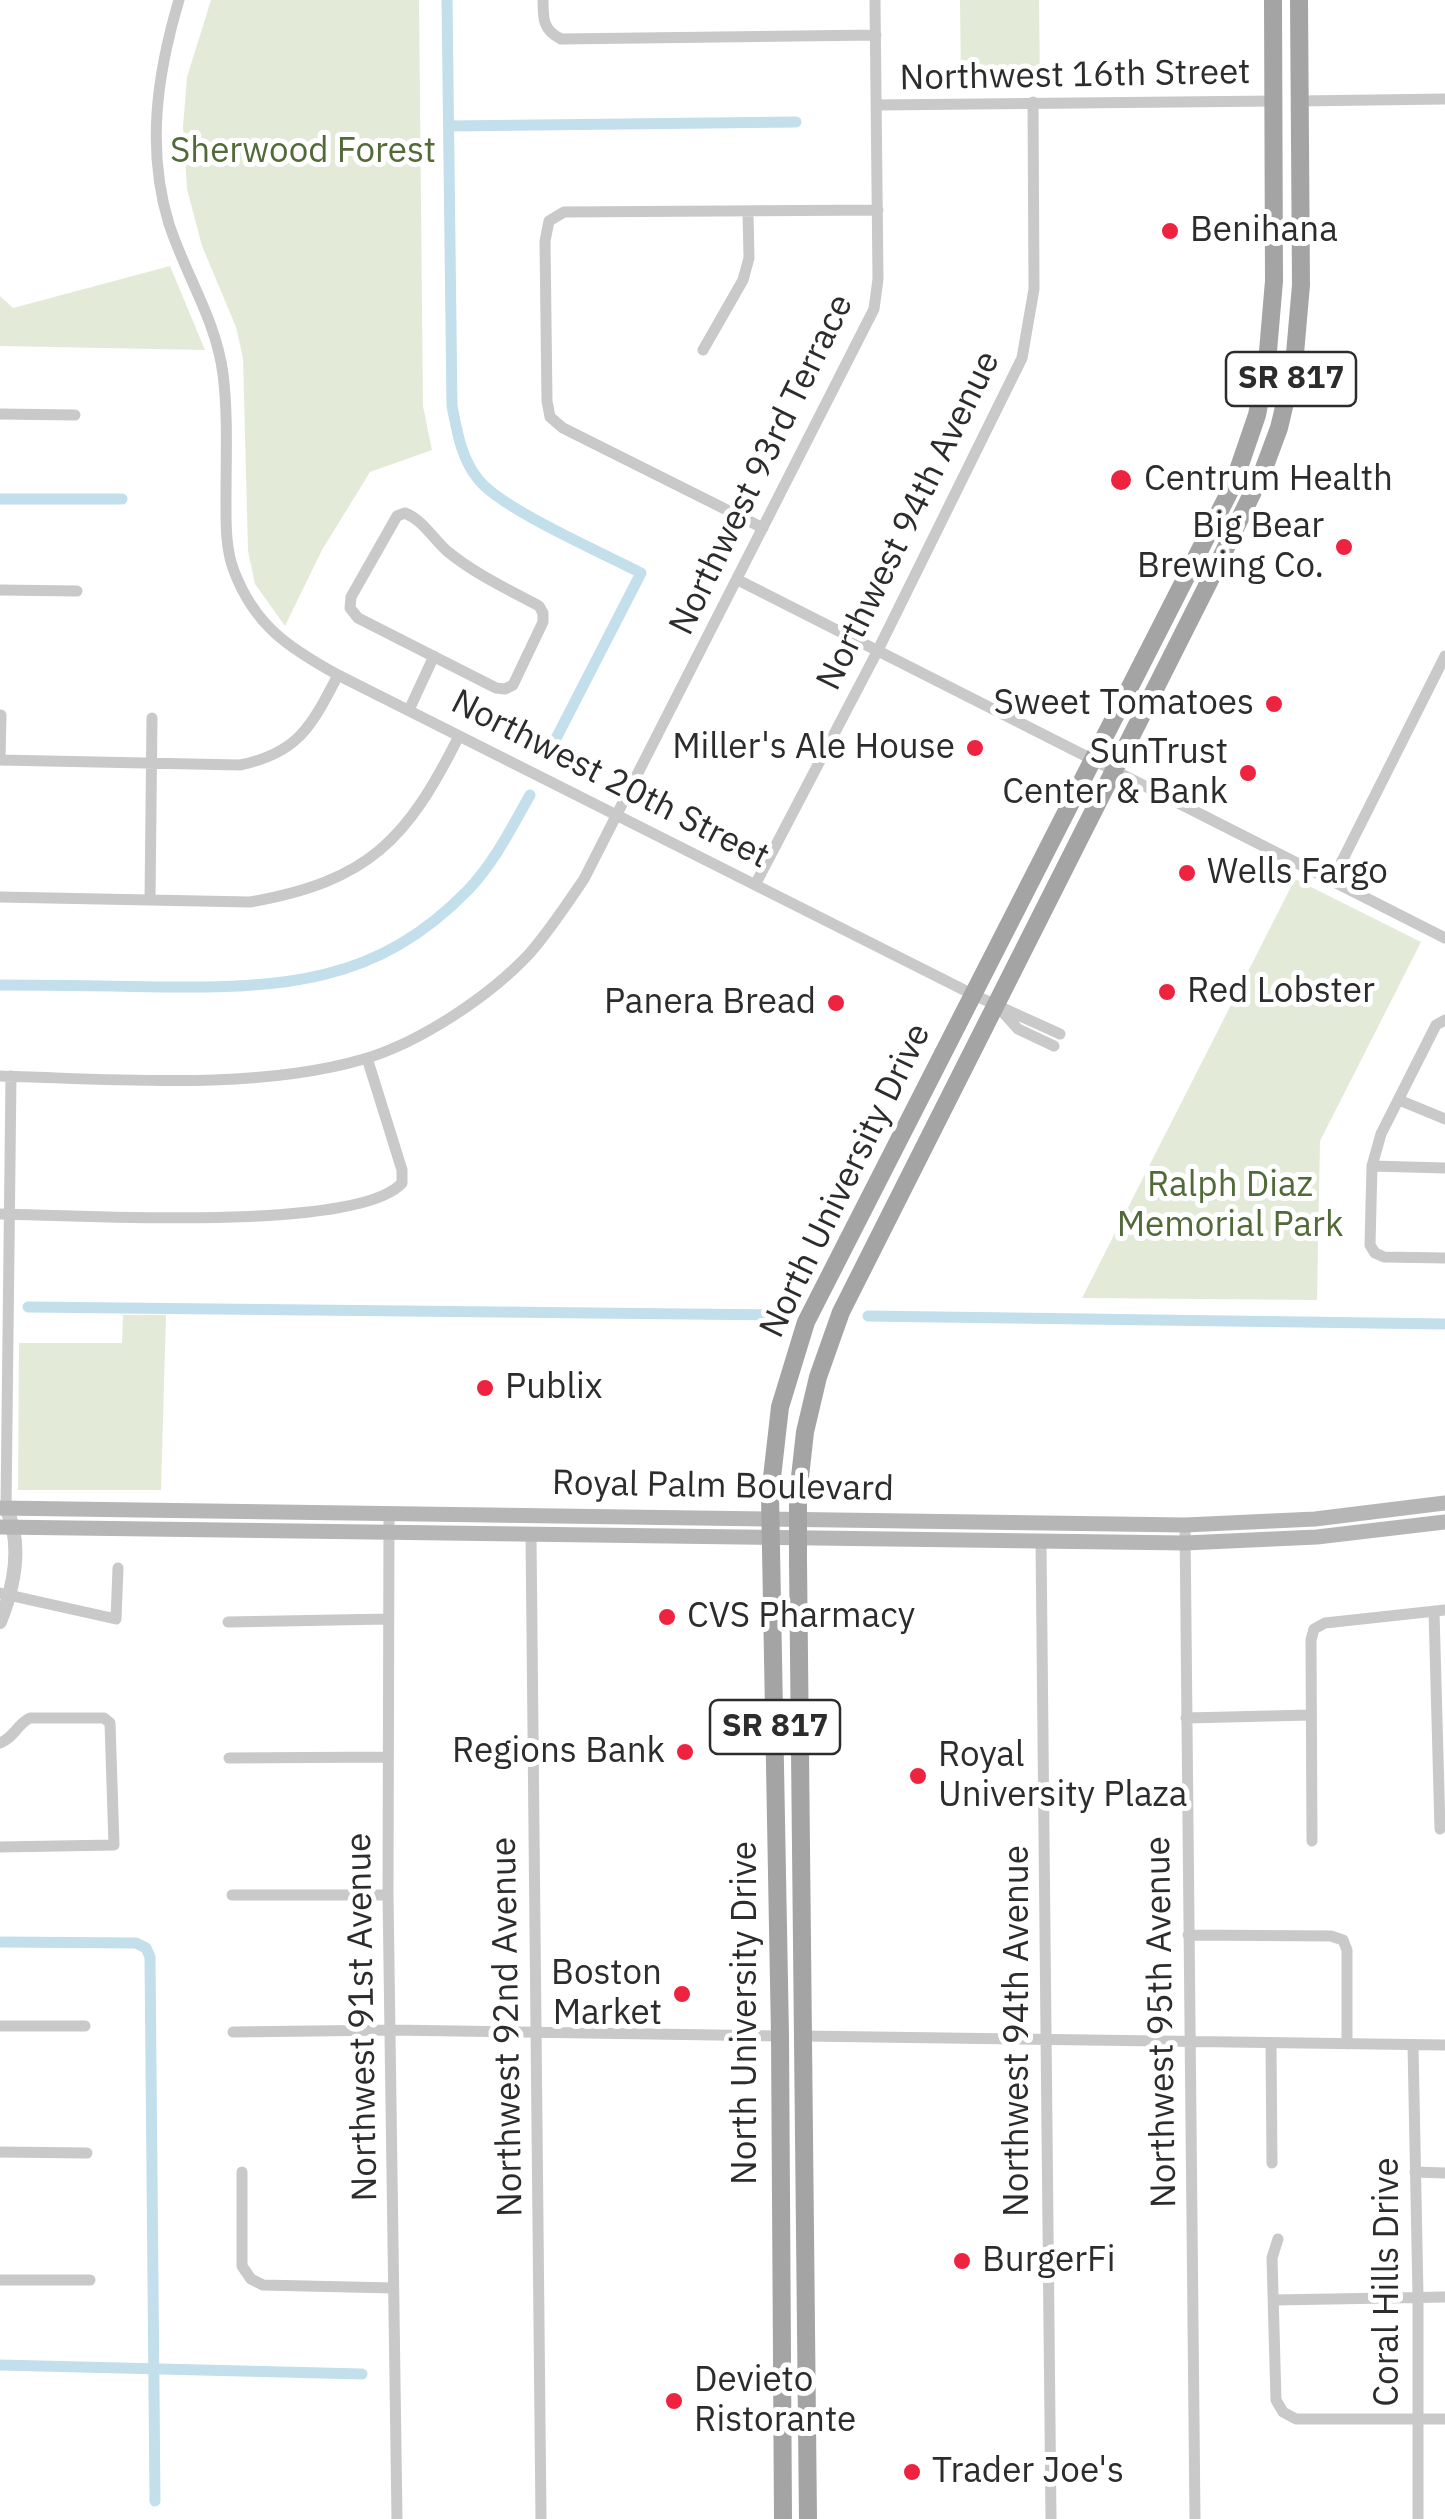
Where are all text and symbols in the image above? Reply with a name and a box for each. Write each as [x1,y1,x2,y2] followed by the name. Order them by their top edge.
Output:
[899,52,1251,100] street label: Northwest 16th Street
[170,131,436,173] park label: Sherwood Forest
[1190,210,1338,252] place label: Benihana
[1159,220,1181,242] marker: Benihana
[661,288,863,642] street label: Northwest 93rd Terrace
[809,345,1009,697] street label: Northwest 94th Avenue
[1226,352,1356,406] road number: SR 817
[1144,459,1393,501] place label: Centrum Health
[1108,467,1134,493] marker: Centrum Health
[1137,506,1324,588] place label: Big Bear Brewing Co.
[1333,536,1355,558] marker: Big Bear Brewing Co.
[444,682,776,878] street label: Northwest 20th Street
[993,683,1254,725] place label: Sweet Tomatoes
[1263,693,1285,715] marker: Sweet Tomatoes
[672,727,955,769] place label: Miller's Ale House
[1002,732,1228,814] place label: SunTrust Center & Bank
[964,737,986,759] marker: Miller's Ale House
[1237,762,1259,784] marker: SunTrust Center & Bank
[1207,852,1388,894] place label: Wells Fargo
[1176,862,1198,884] marker: Wells Fargo
[1187,971,1375,1013] place label: Red Lobster
[1156,981,1178,1003] marker: Red Lobster
[604,982,816,1024] place label: Panera Bread
[825,992,847,1014] marker: Panera Bread
[752,1017,940,1345] street label: North University Drive
[1117,1165,1343,1247] park label: Ralph Diaz Memorial Park
[505,1367,602,1409] place label: Publix
[474,1377,496,1399] marker: Publix
[552,1463,894,1511] street label: Royal Palm Boulevard
[687,1596,915,1638] place label: CVS Pharmacy
[656,1606,678,1628] marker: CVS Pharmacy
[710,1700,840,1754] road number: SR 817
[452,1731,665,1773] place label: Regions Bank
[938,1735,1188,1817] place label: Royal University Plaza
[674,1741,696,1763] marker: Regions Bank
[907,1765,929,1787] marker: Royal University Plaza
[339,1832,387,2202] street label: Northwest 91st Avenue
[1138,1836,1186,2208] street label: Northwest 95th Avenue
[484,1837,532,2217] street label: Northwest 92nd Avenue
[725,1841,767,2185] street label: North University Drive
[997,1845,1039,2217] street label: Northwest 94th Avenue
[551,1953,662,2035] place label: Boston Market
[671,1983,693,2005] marker: Boston Market
[1367,2157,1409,2407] street label: Coral Hills Drive
[982,2240,1115,2282] place label: BurgerFi
[951,2250,973,2272] marker: BurgerFi
[694,2360,856,2442] place label: Devieto Ristorante
[663,2390,685,2412] marker: Devieto Ristorante
[932,2451,1124,2493] place label: Trader Joe's
[901,2461,923,2483] marker: Trader Joe's

